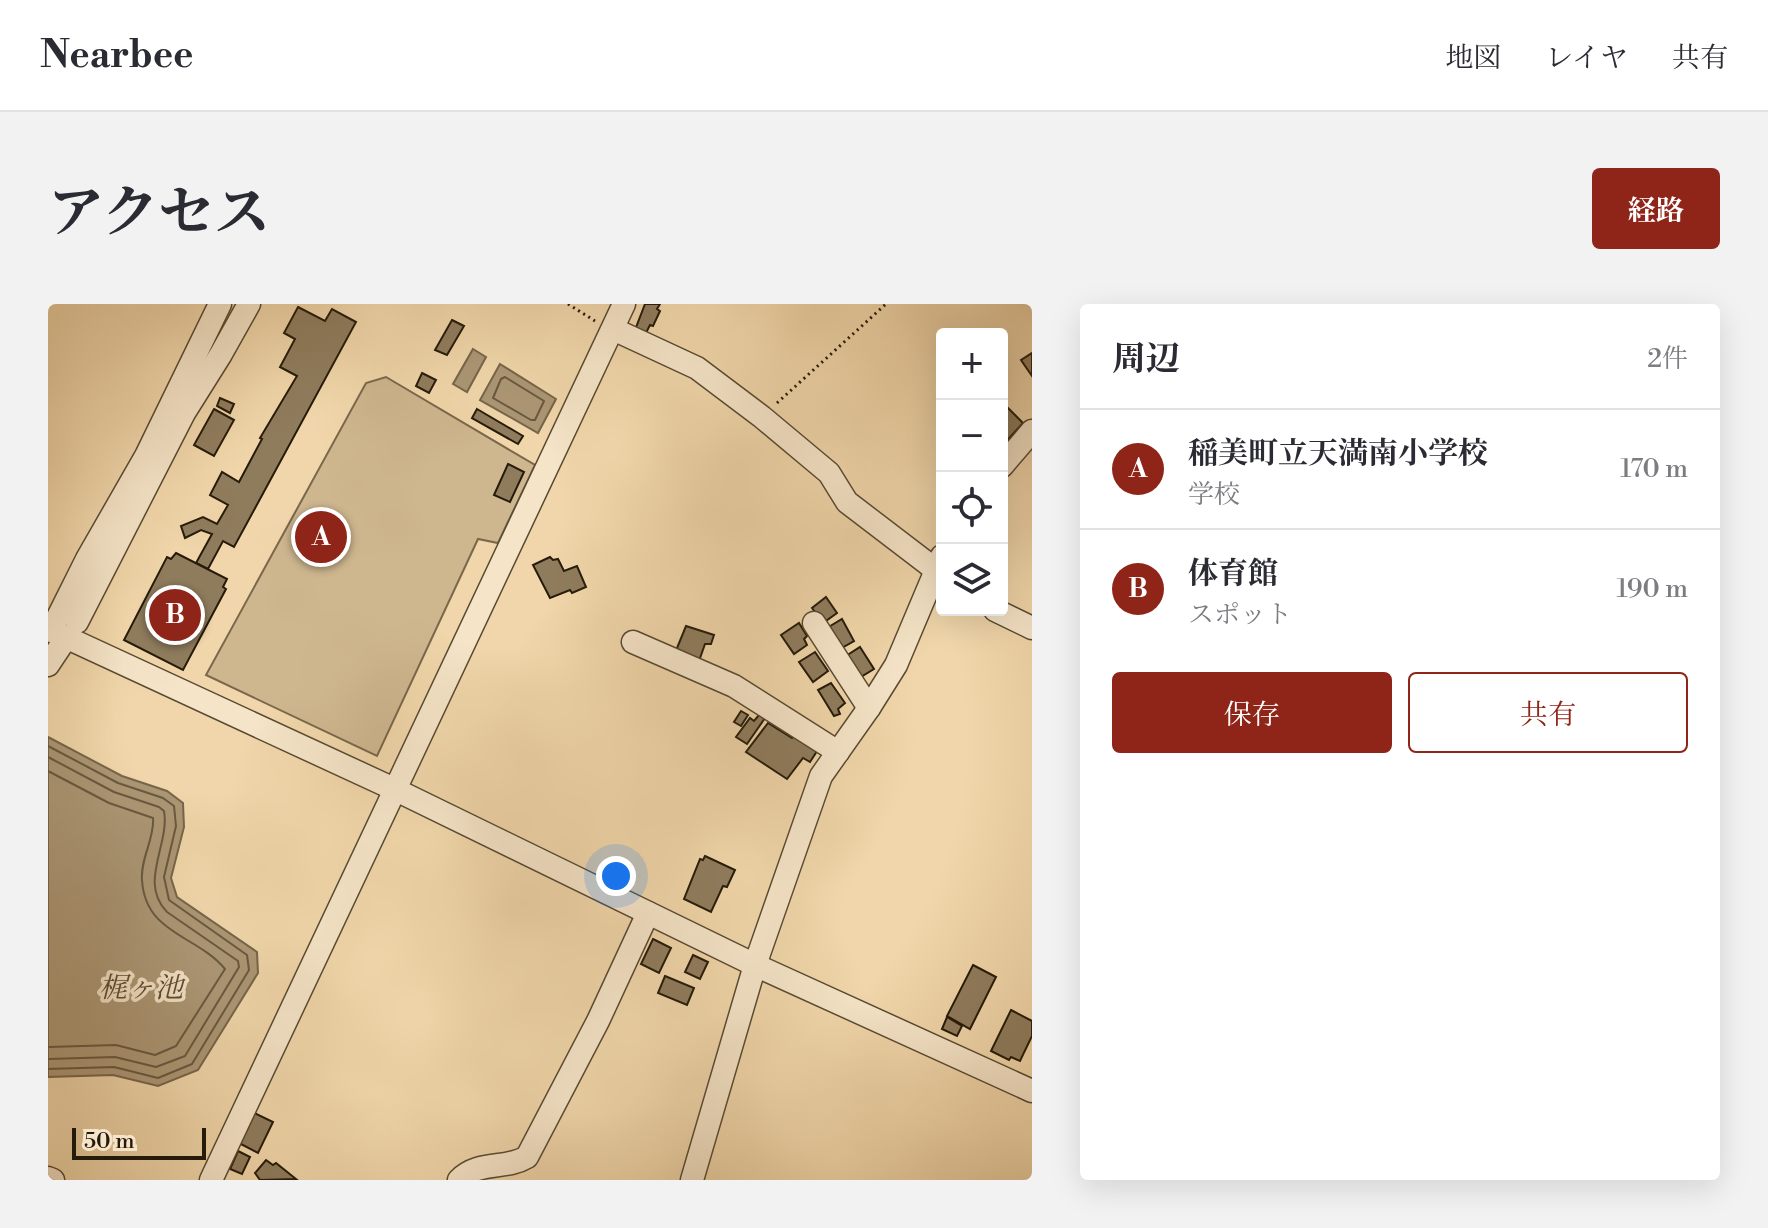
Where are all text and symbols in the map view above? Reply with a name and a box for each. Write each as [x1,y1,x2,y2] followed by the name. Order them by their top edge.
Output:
[40,32,193,79] text: Nearbee
[1445,41,1501,76] text: 地図
[1545,41,1628,76] text: レイヤ
[1672,41,1728,76] text: 共有
[1592,168,1720,249] button: 経路
[48,179,270,249] text: アクセス
[936,328,1008,616] map controls
[936,328,1008,400] button: +
[1112,339,1180,381] text: 周辺
[1647,343,1688,375] text: 2件
[936,400,1008,472] button: −
[1188,435,1488,473] text: 稲美町立天満南小学校
[1129,453,1147,485] text: A
[1620,453,1688,485] text: 170 m
[936,472,1008,544] button: locate
[1188,479,1240,511] text: 学校
[295,507,347,567] pin: A
[936,544,1008,616] button: layers
[1188,555,1278,593] text: 体育館
[1128,573,1148,605] text: B
[1617,573,1688,605] text: 190 m
[149,585,201,645] pin: B
[1188,599,1292,631] text: スポット
[1112,672,1392,753] button: 保存
[1408,672,1688,753] button: 共有
[596,856,636,896] your location
[99,971,186,1006] water label: 梶ヶ池
[72,1124,206,1160] scale bar
[84,1128,135,1155] text: 50 m

